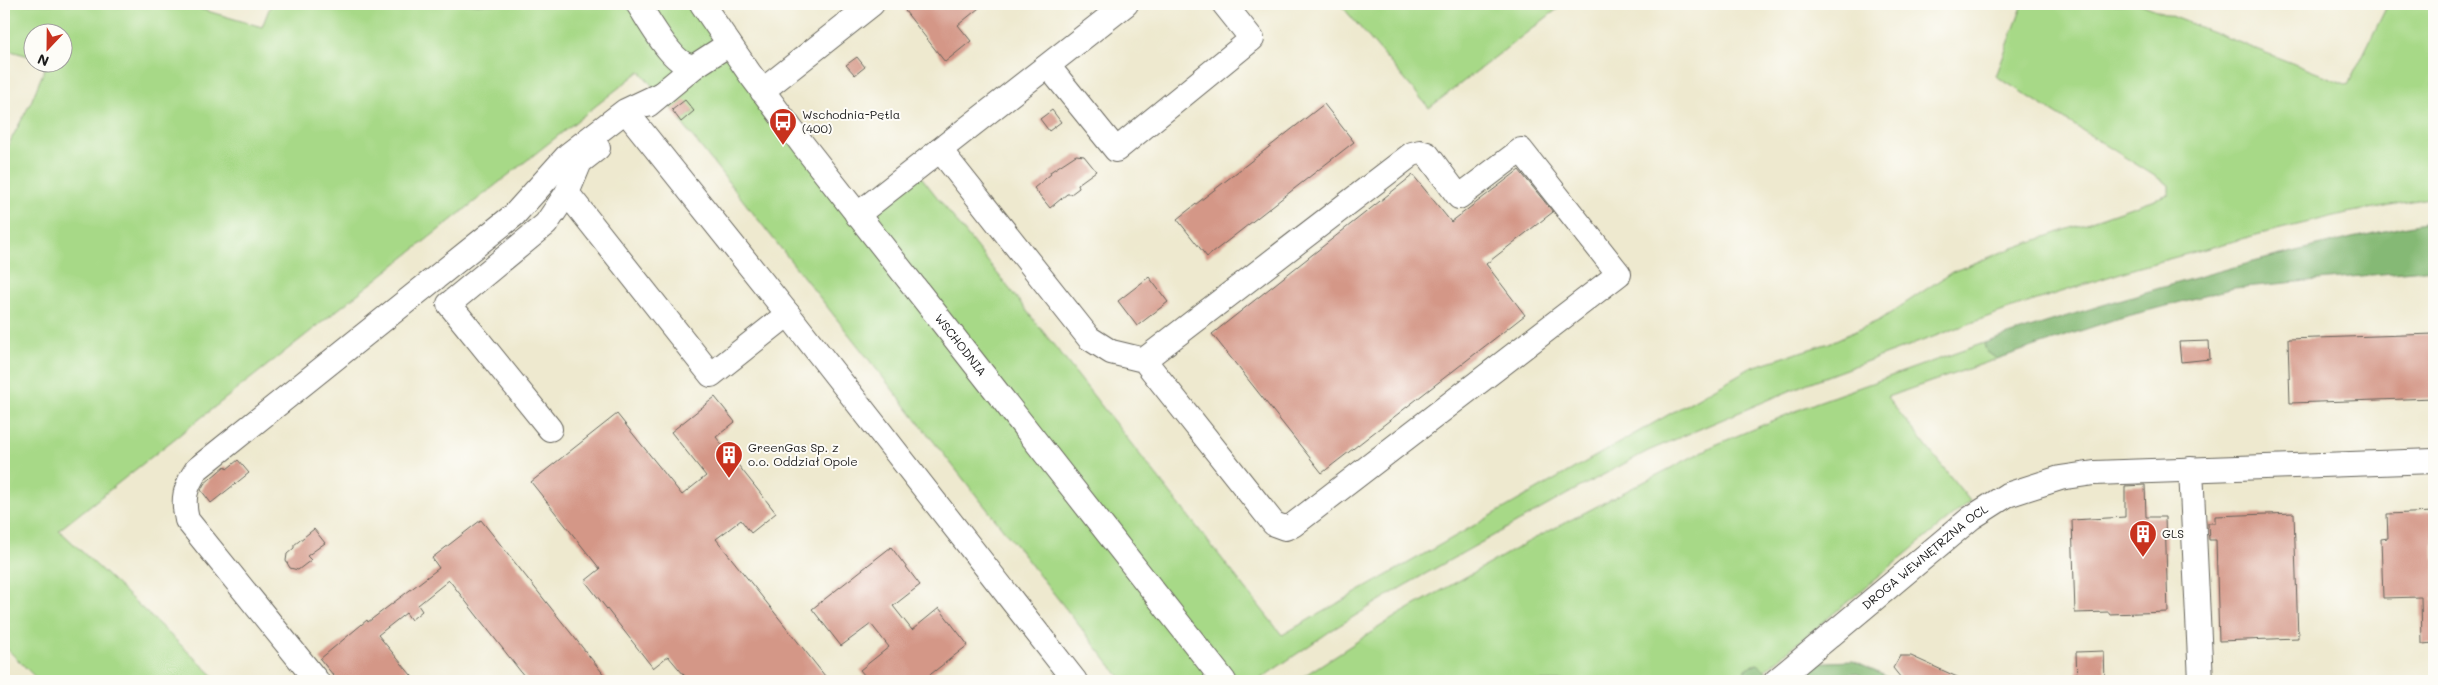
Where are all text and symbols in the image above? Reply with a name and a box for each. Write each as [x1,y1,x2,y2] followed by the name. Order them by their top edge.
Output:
[22,22,72,72] north arrow
[34,50,51,71] text: N
[802,106,900,136] place label: Wschodnia-Pętla (400)
[768,107,798,146] bus stop icon: Wschodnia-Pętla (400)
[932,310,990,379] street label: WSCHODNIA
[748,439,858,469] place label: GreenGas Sp. z o.o. Oddział Opole
[714,440,744,479] building icon: GreenGas Sp. z o.o. Oddział Opole
[1858,500,1991,613] street label: DROGA WEWNĘTRZNA OCL
[2128,519,2158,558] building icon: GLS
[2162,525,2184,541] place label: GLS

